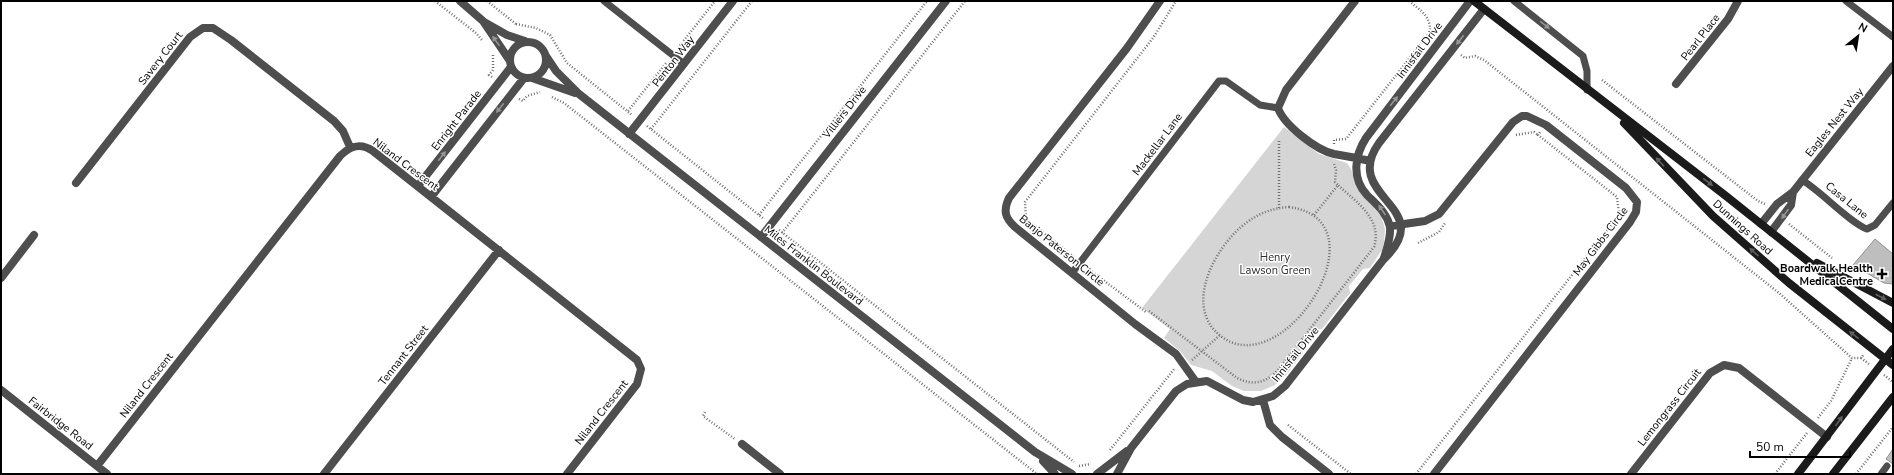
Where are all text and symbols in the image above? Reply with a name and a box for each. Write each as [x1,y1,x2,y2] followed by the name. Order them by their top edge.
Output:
[1677,11,1723,64] street label: Pearl Place
[1838,16,1878,56] north arrow
[1393,19,1446,82] street label: Innisfail Drive
[1855,19,1870,36] text: N
[1539,21,1550,29] one-way arrow
[135,28,186,88] street label: Savery Court
[649,32,698,90] street label: Penton Way
[1455,34,1464,45] one-way arrow
[492,36,500,47] one-way arrow
[818,83,870,143] street label: Villiers Drive
[1802,84,1867,160] street label: Eagles Nest Way
[428,87,485,154] street label: Enright Parade
[1390,96,1399,107] one-way arrow
[496,103,504,114] one-way arrow
[1129,110,1186,179] street label: Mackellar Lane
[370,135,442,194] street label: Niland Crescent
[437,150,446,161] one-way arrow
[1656,157,1665,167] one-way arrow
[1703,178,1713,186] one-way arrow
[1822,179,1871,222] street label: Casa Lane
[1709,196,1776,258] street label: Dunnings Road
[1569,203,1631,279] street label: May Gibbs Circle
[1378,205,1386,216] one-way arrow
[1781,208,1789,219] one-way arrow
[1016,211,1108,290] street label: Banjo Paterson Circle
[761,222,866,309] street label: Miles Franklin Boulevard
[1749,247,1759,257] one-way arrow
[1239,250,1311,278] park label: Henry Lawson Green
[1780,261,1873,289] place label: Boardwalk Health MedicalCentre
[1876,268,1888,280] marker: Boardwalk Health MedicalCentre
[1875,294,1887,300] one-way arrow
[375,322,432,389] street label: Tennant Street
[1268,323,1322,385] street label: Innisfail Drive
[1849,330,1860,339] one-way arrow
[116,350,177,421] street label: Niland Crescent
[1634,365,1705,449] street label: Lemongrass Circuit
[571,377,632,448] street label: Niland Crescent
[25,393,96,453] street label: Fairbridge Road
[1835,416,1843,426] one-way arrow
[1750,433,1850,459] scale bar
[1756,439,1784,455] text: 50 m

